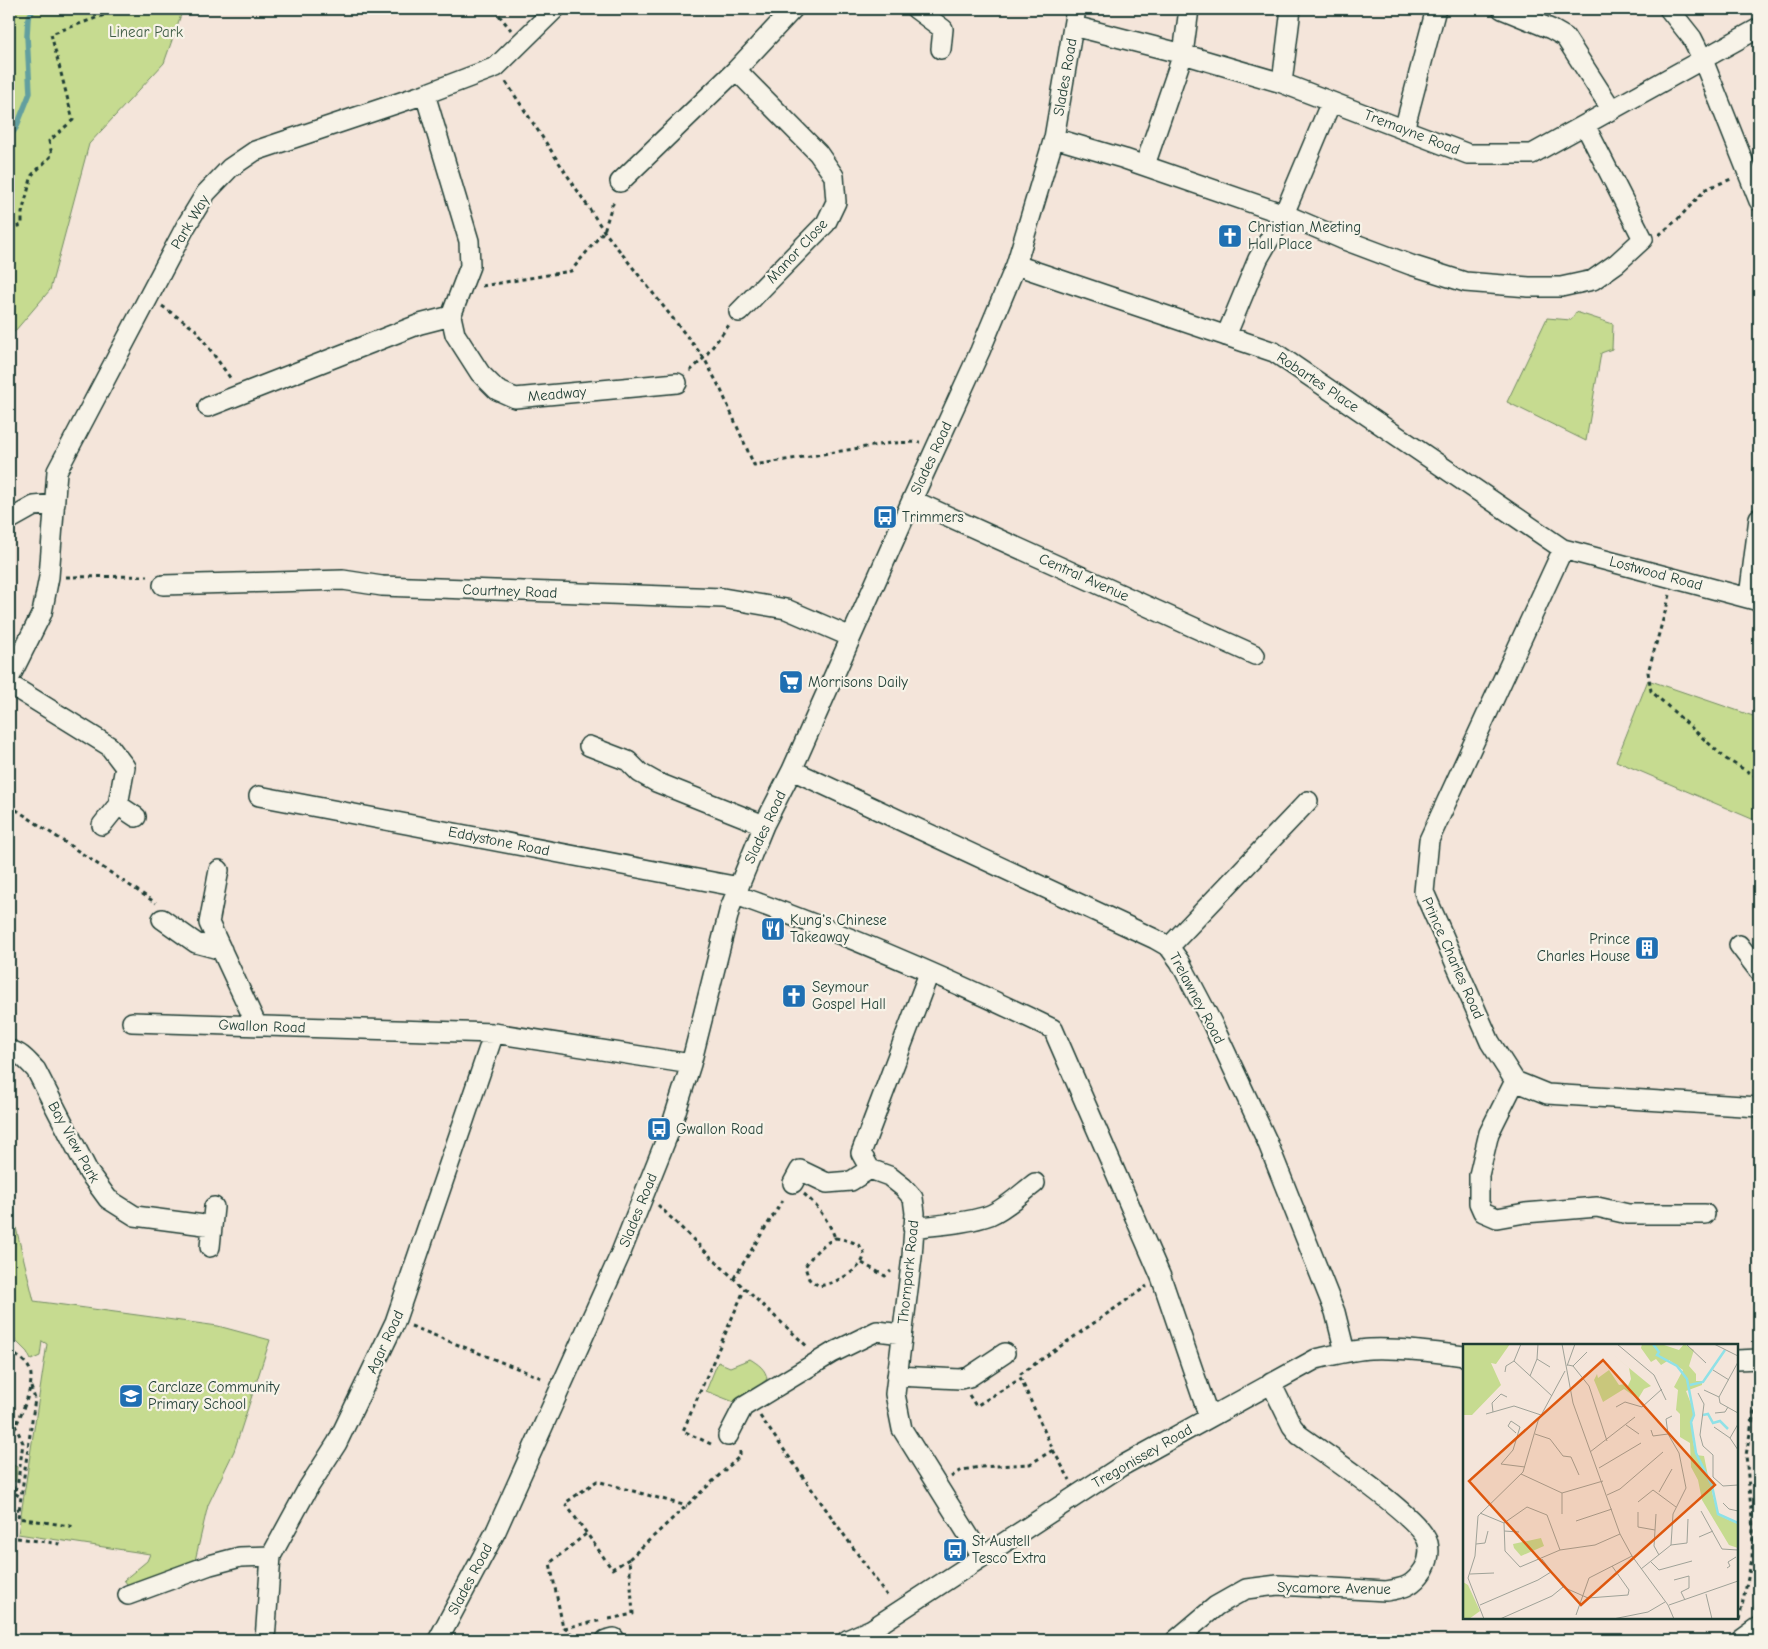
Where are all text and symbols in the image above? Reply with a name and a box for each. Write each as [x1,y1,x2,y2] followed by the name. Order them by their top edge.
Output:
[109,23,184,41] park label: Linear Park
[1049,37,1081,117] street label: Slades Road
[1362,105,1462,159] street label: Tremayne Road
[167,191,213,252] street label: Park Way
[763,215,832,287] street label: Manor Close
[1248,218,1361,253] place label: Christian Meeting Hall Place
[1217,223,1243,249] church icon: Christian Meeting Hall Place
[1273,348,1363,416] street label: Robartes Place
[527,382,587,406] street label: Meadway
[906,419,956,497] street label: Slades Road
[872,504,898,530] bus stop icon: Trimmers
[902,508,964,526] place label: Trimmers
[1036,549,1132,605] street label: Central Avenue
[1608,552,1704,594] street label: Lostwood Road
[462,580,558,602] street label: Courtney Road
[778,669,804,695] supermarket icon: Morrisons Daily
[808,673,908,691] place label: Morrisons Daily
[740,788,790,866] street label: Slades Road
[447,822,551,860] street label: Eddystone Road
[1418,894,1488,1022] street label: Prince Charles Road
[790,911,887,946] place label: Kung's Chinese Takeaway
[760,916,786,942] restaurant icon: Kung's Chinese Takeaway
[1537,930,1630,965] place label: Prince Charles House
[1634,935,1660,961] building icon: Prince Charles House
[1165,949,1229,1047] street label: Trelawney Road
[812,978,886,1013] place label: Seymour Gospel Hall
[781,983,807,1009] church icon: Seymour Gospel Hall
[218,1015,306,1037] street label: Gwallon Road
[44,1098,104,1187] street label: Bay View Park
[646,1116,672,1142] bus stop icon: Gwallon Road
[676,1120,763,1138] place label: Gwallon Road
[615,1170,661,1250] street label: Slades Road
[894,1219,922,1325] street label: Thornpark Road
[363,1307,407,1377] street label: Agar Road
[1463,1344,1738,1619] inset map
[148,1378,280,1413] place label: Carclaze Community Primary School
[118,1383,144,1409] school or university icon: Carclaze Community Primary School
[1089,1420,1195,1492] street label: Tregonissey Road
[972,1532,1046,1567] place label: St Austell Tesco Extra
[942,1537,968,1563] bus stop icon: St Austell Tesco Extra
[444,1540,496,1618] street label: Slades Road
[1277,1578,1392,1598] street label: Sycamore Avenue

